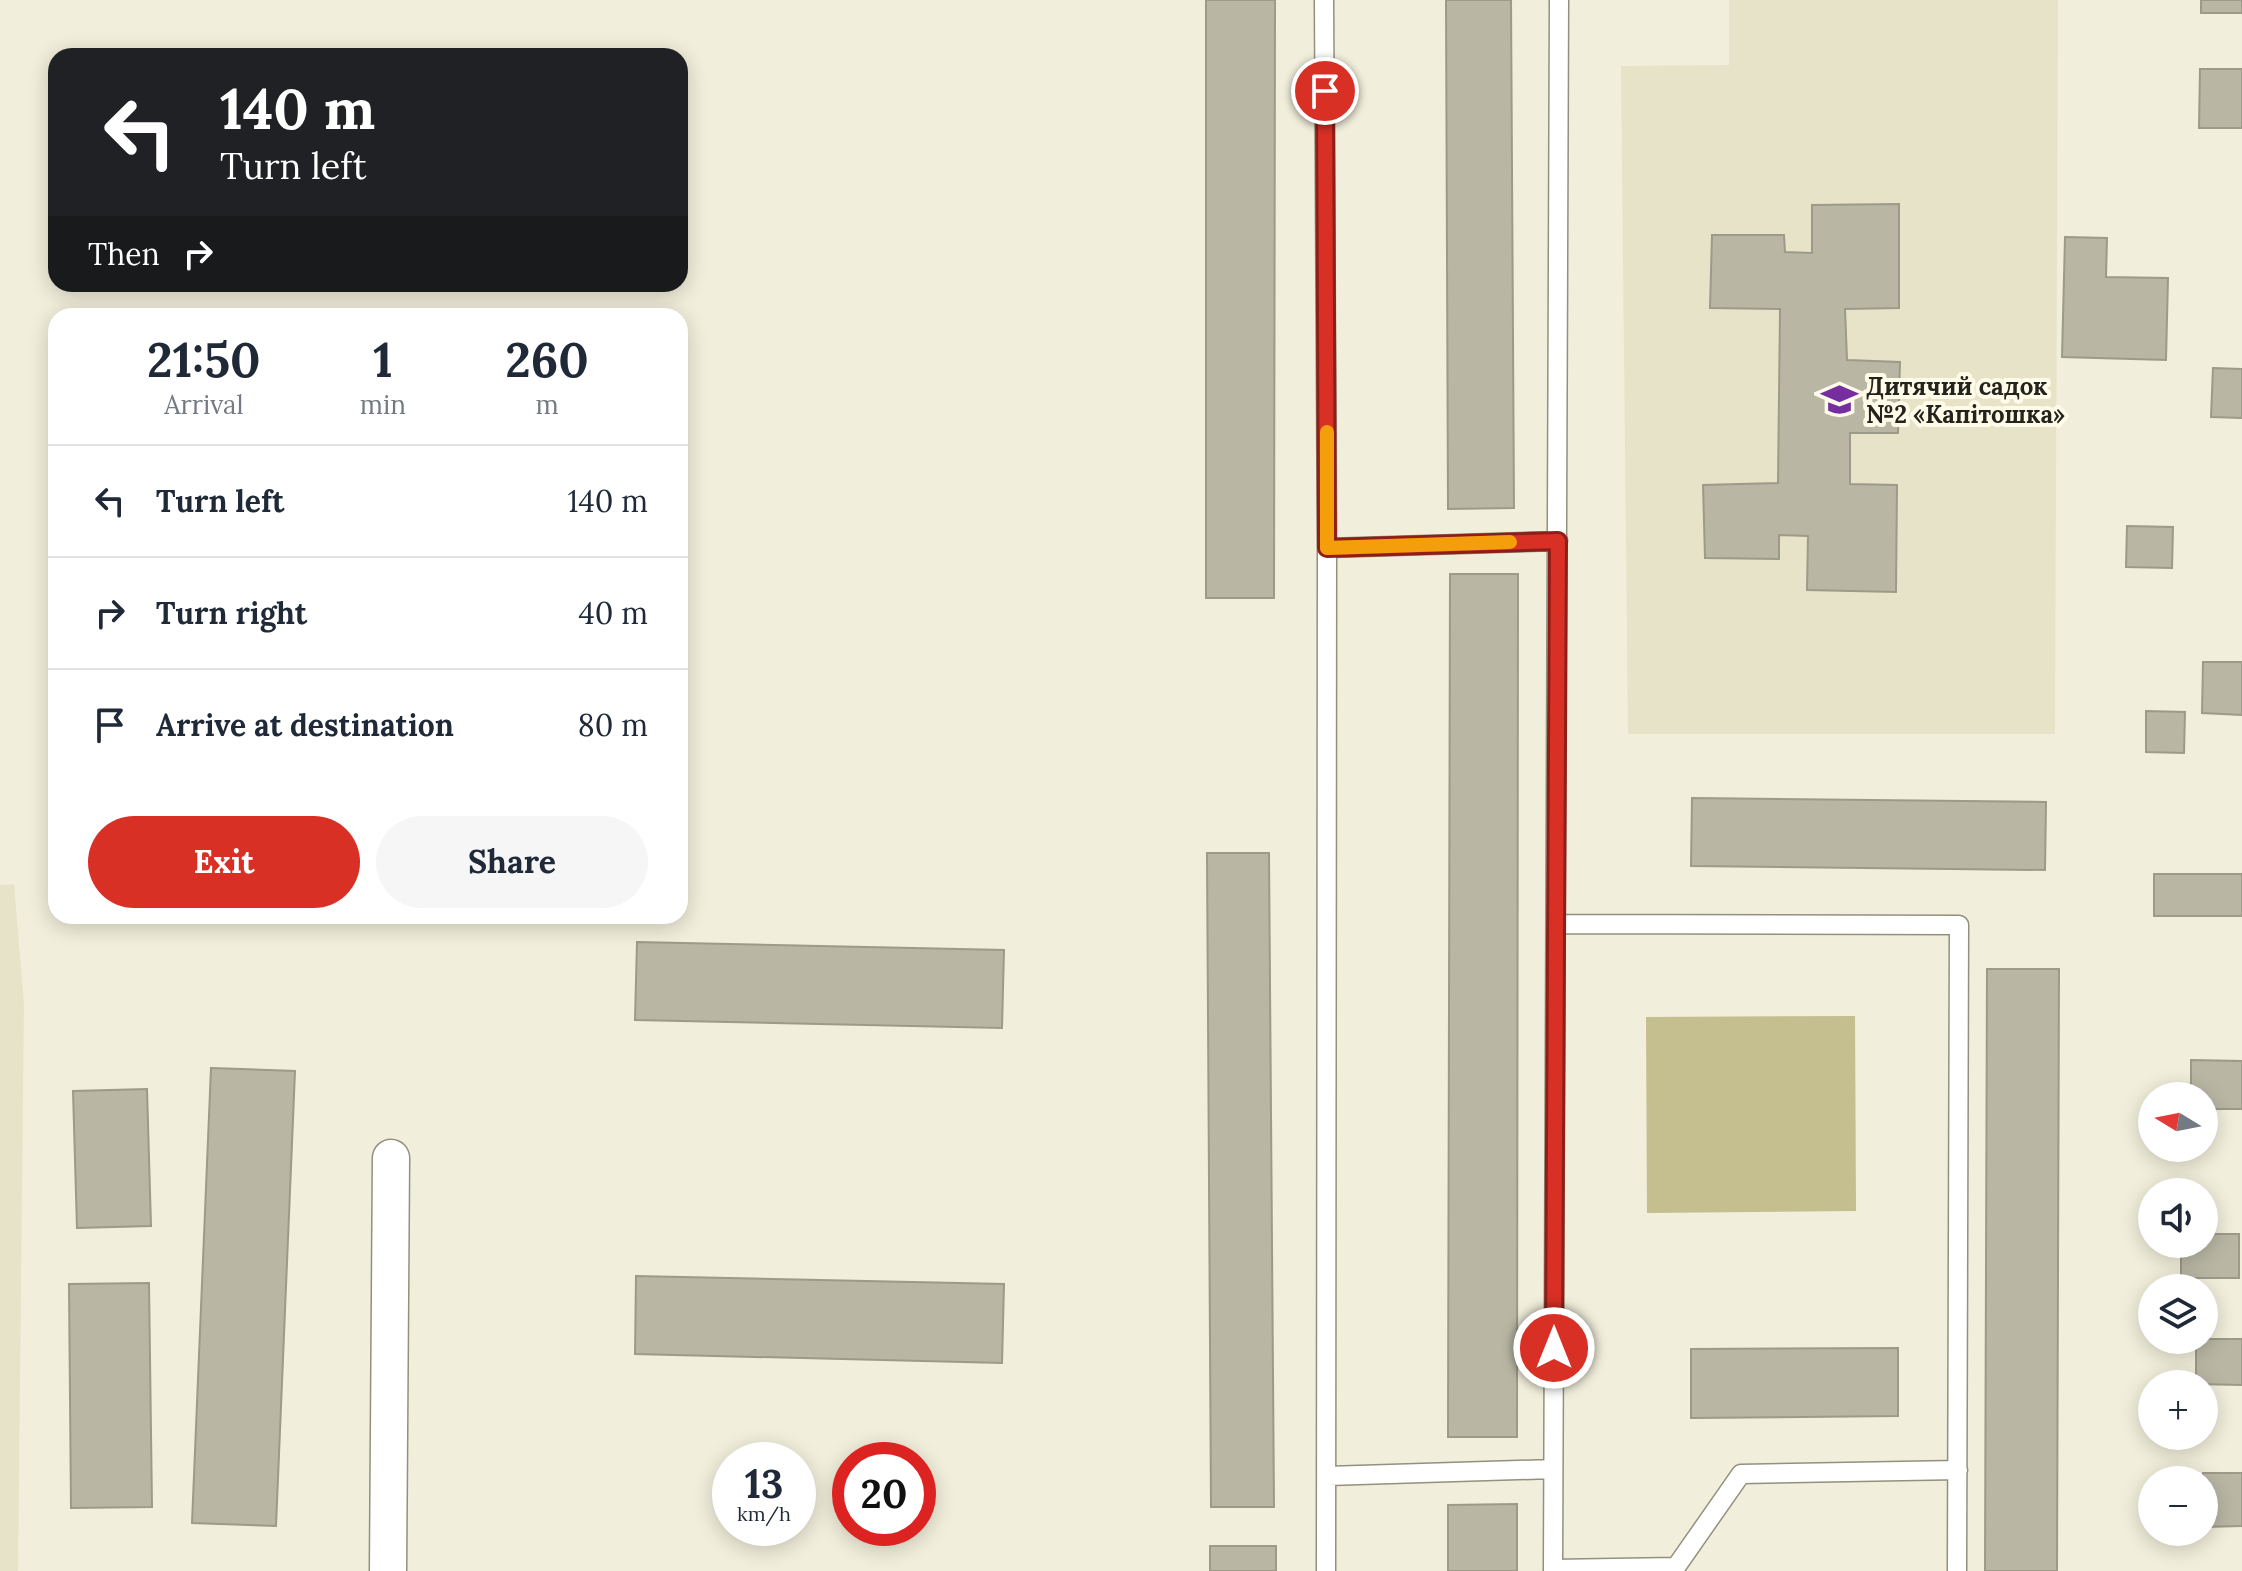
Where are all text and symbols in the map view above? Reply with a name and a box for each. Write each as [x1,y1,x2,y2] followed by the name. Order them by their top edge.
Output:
[1291,57,1359,125] pin
[1303,69,1347,113] icon: arrive
[220,73,375,144] text: 140 m
[88,80,192,184] icon: left
[220,143,367,189] text: Turn left
[176,232,220,276] icon: right
[88,235,160,273] text: Then
[147,329,261,390] text: 21:50
[373,329,393,390] text: 1
[505,329,589,390] text: 260
[1866,371,2065,430] place label: Дитячий садок №2 «Капітошка»
[1821,381,1859,419] school or university icon: Дитячий садок №2 «Капітошка»
[164,388,244,421] text: Arrival
[360,388,406,421] text: min
[535,388,559,421] text: m
[88,479,132,523] icon: left
[156,482,284,520] text: Turn left
[567,482,648,520] text: 140 m
[88,591,132,635] icon: right
[156,594,307,632] text: Turn right
[578,594,648,632] text: 40 m
[88,703,132,747] icon: arrive
[156,706,454,744] text: Arrive at destination
[578,706,648,744] text: 80 m
[88,816,360,908] button: Exit
[376,816,648,908] button: Share
[2138,1082,2218,1162] north arrow
[2138,1082,2218,1546] map controls
[2138,1178,2218,1258] button: sound
[2138,1274,2218,1354] button: layers
[1512,1306,1596,1390] position arrow
[2138,1370,2218,1450] button: +
[832,1442,936,1546] speed limit sign: 20
[745,1458,783,1509] text: 13
[2138,1466,2218,1546] button: −
[737,1501,791,1526] text: km/h

